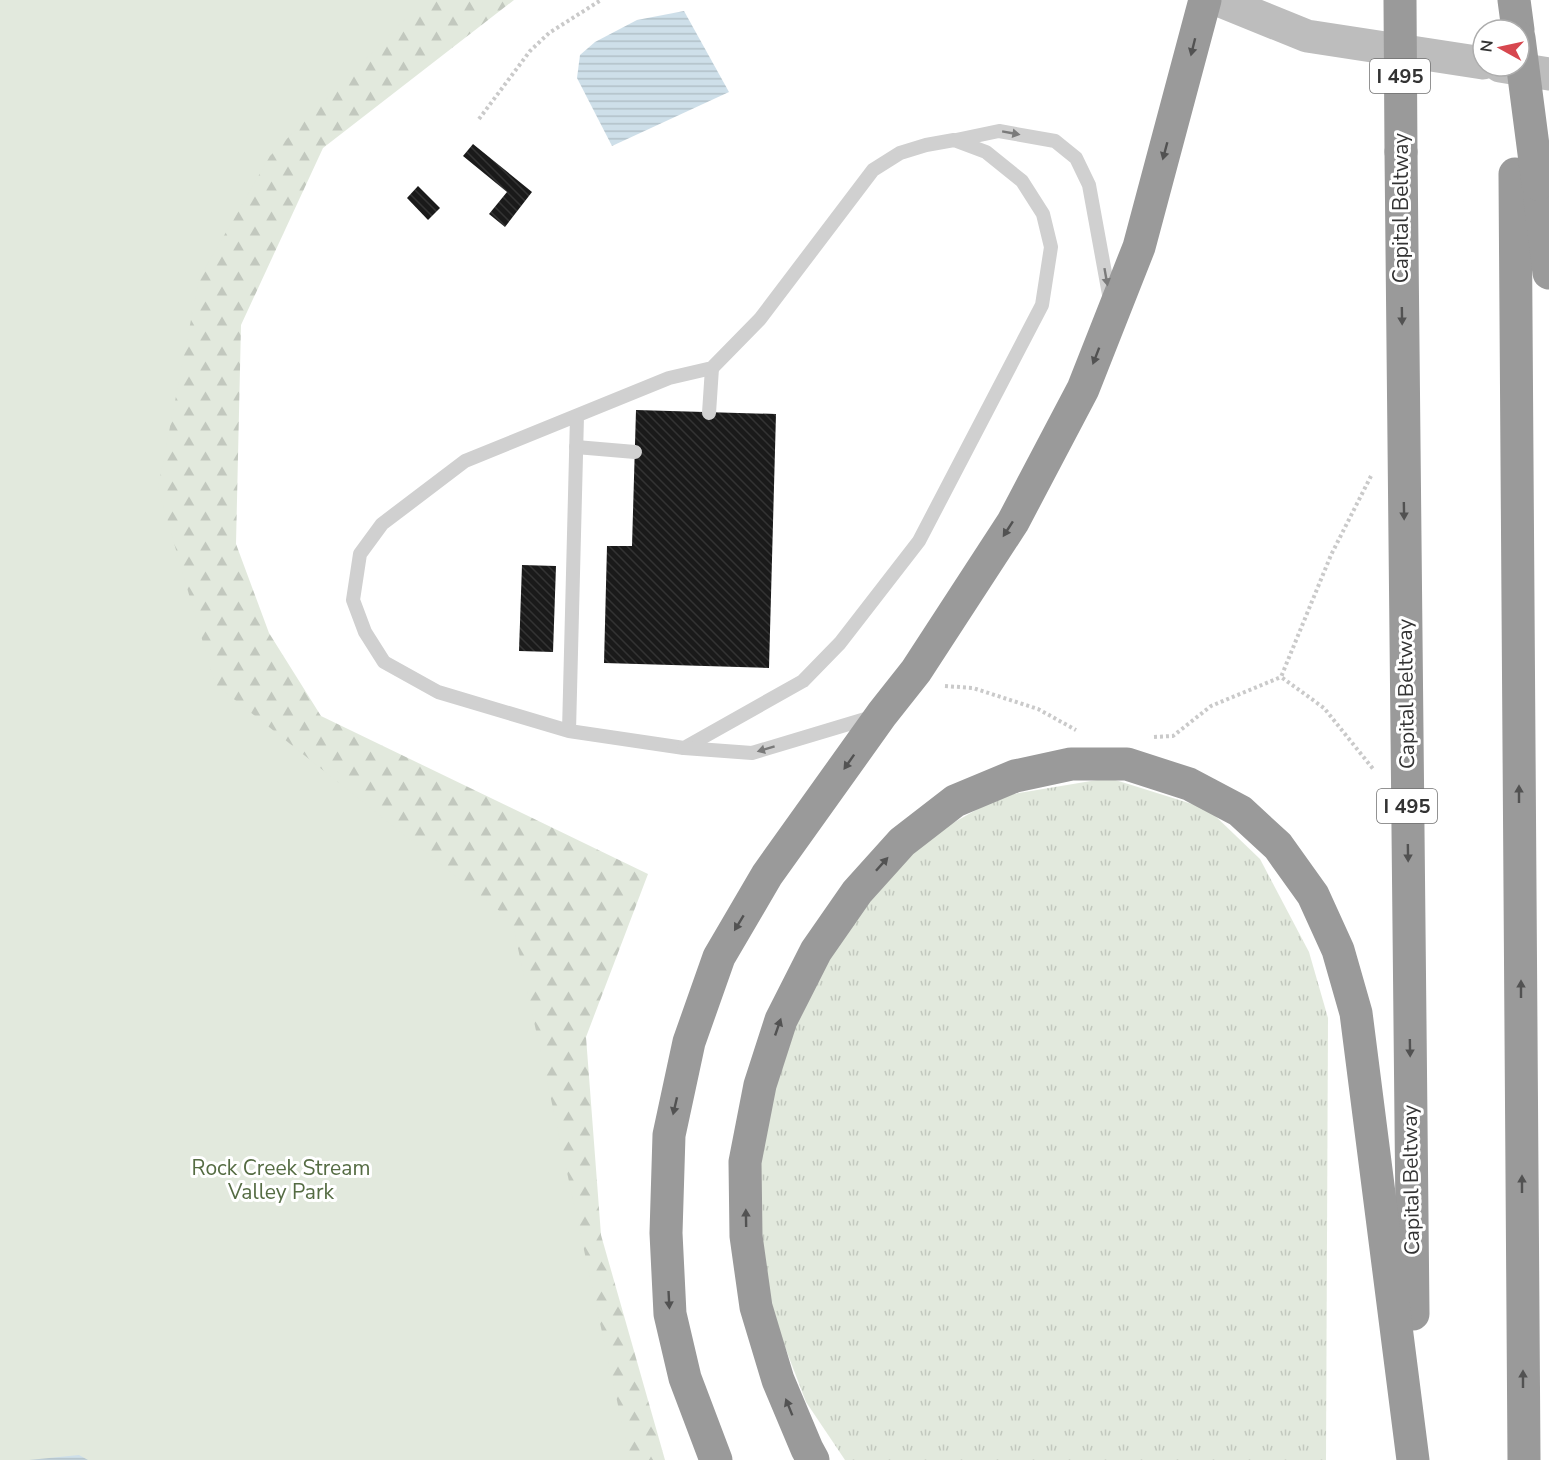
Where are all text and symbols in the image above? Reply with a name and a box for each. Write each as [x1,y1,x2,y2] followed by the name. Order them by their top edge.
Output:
[1471,18,1531,78] north arrow
[1187,38,1197,57] one-way arrow
[1475,39,1499,54] text: N
[1370,59,1430,93] road number: I 495
[1002,129,1021,138] one-way arrow
[1387,133,1415,283] street label: Capital Beltway
[1160,142,1170,160] one-way arrow
[1101,268,1110,287] one-way arrow
[1397,306,1407,325] one-way arrow
[1091,347,1101,365] one-way arrow
[1399,501,1409,520] one-way arrow
[1003,521,1014,537] one-way arrow
[1391,618,1421,769] street label: Capital Beltway
[757,744,775,754] one-way arrow
[843,754,855,769] one-way arrow
[1514,784,1524,803] one-way arrow
[1377,789,1437,823] road number: I 495
[1403,843,1413,862] one-way arrow
[875,857,888,872] one-way arrow
[733,915,744,931] one-way arrow
[1516,979,1526,998] one-way arrow
[774,1018,784,1036] one-way arrow
[1405,1038,1415,1057] one-way arrow
[670,1097,680,1115] one-way arrow
[1396,1104,1426,1255] street label: Capital Beltway
[192,1154,370,1206] park label: Rock Creek Stream Valley Park
[1517,1174,1527,1193] one-way arrow
[741,1208,751,1227] one-way arrow
[665,1290,674,1309] one-way arrow
[1518,1369,1528,1388] one-way arrow
[784,1398,793,1416] one-way arrow

